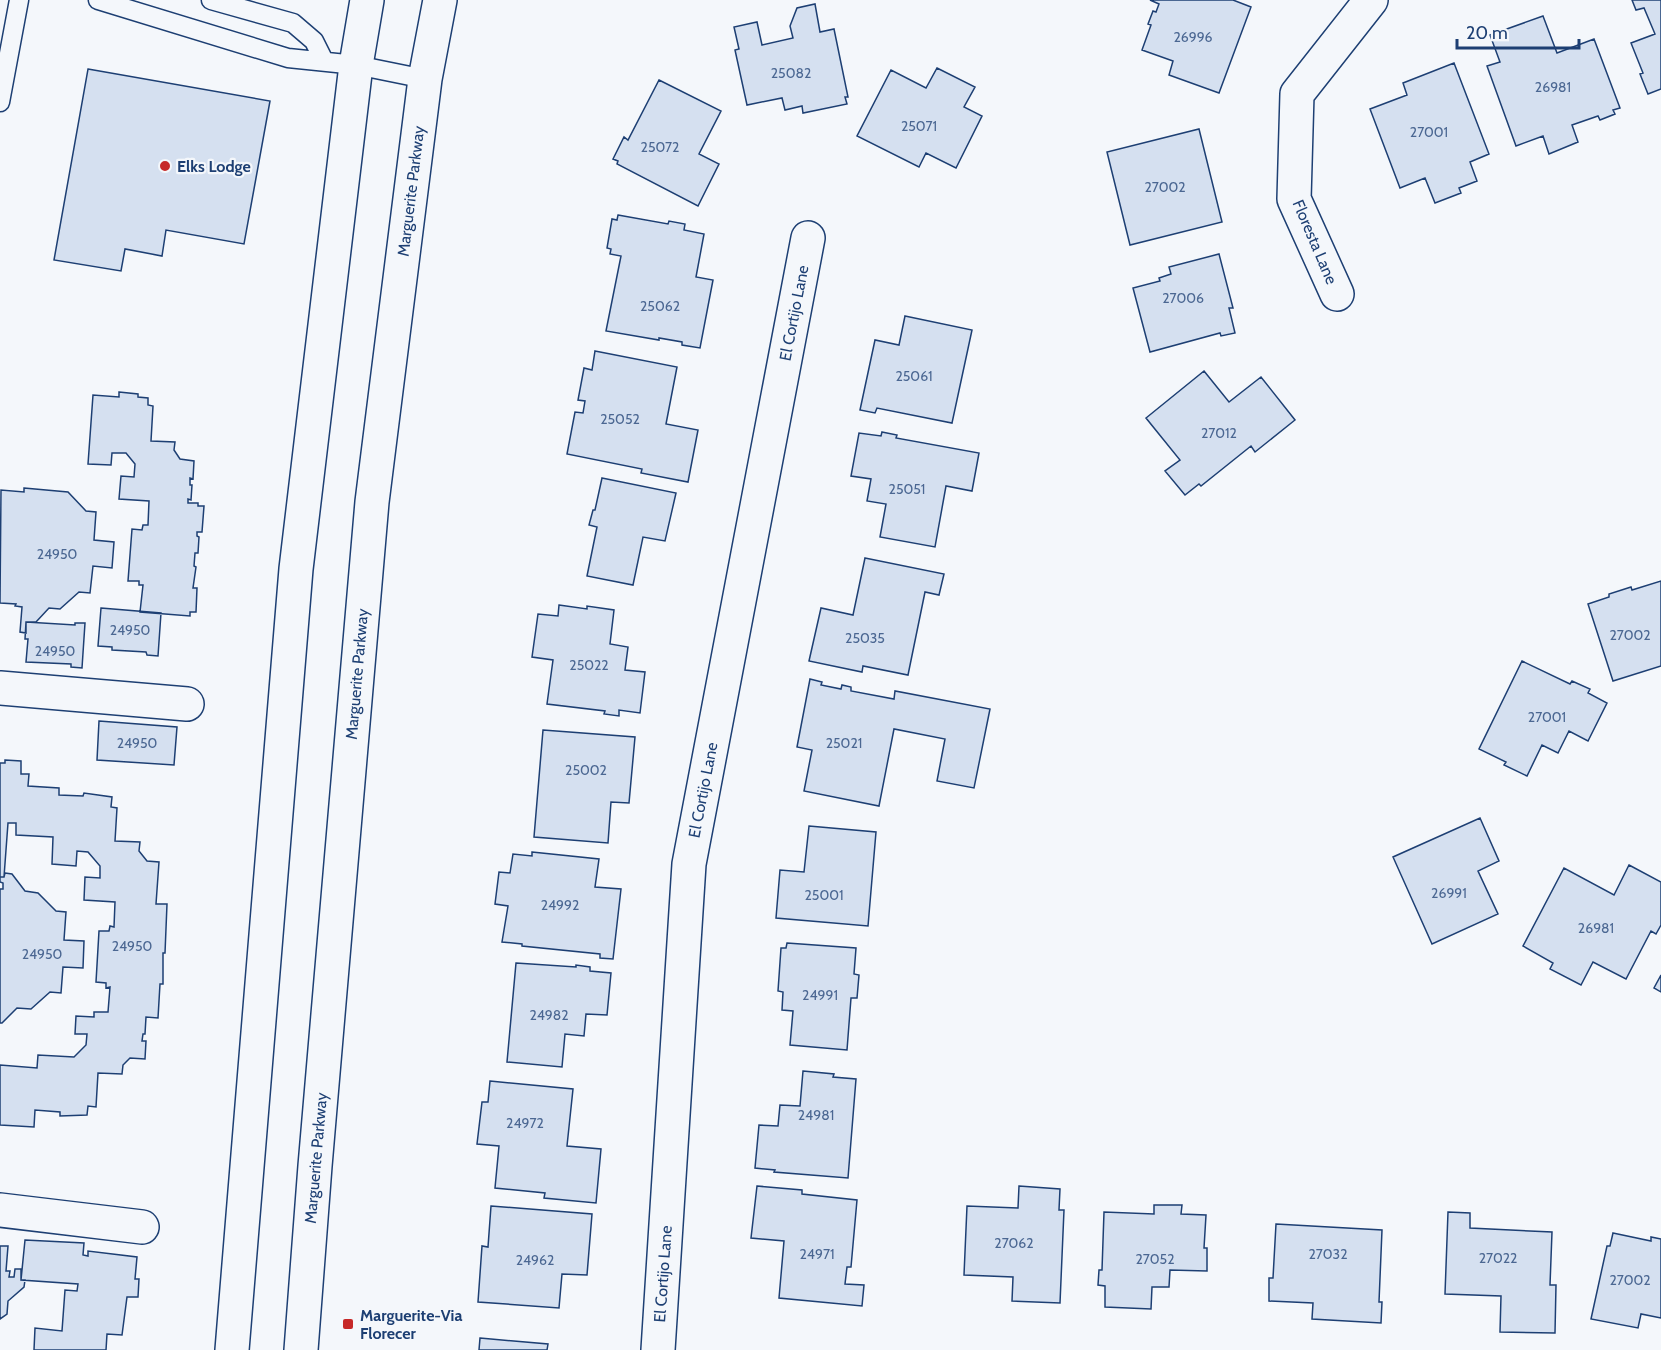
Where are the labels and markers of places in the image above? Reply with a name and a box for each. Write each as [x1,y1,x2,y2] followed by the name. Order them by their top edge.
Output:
[177,157,251,176] place label: Elks Lodge
[158,159,172,173] marker: Elks Lodge
[360,1306,462,1343] place label: Marguerite-Via Florecer
[341,1317,355,1331] marker: Marguerite-Via Florecer

